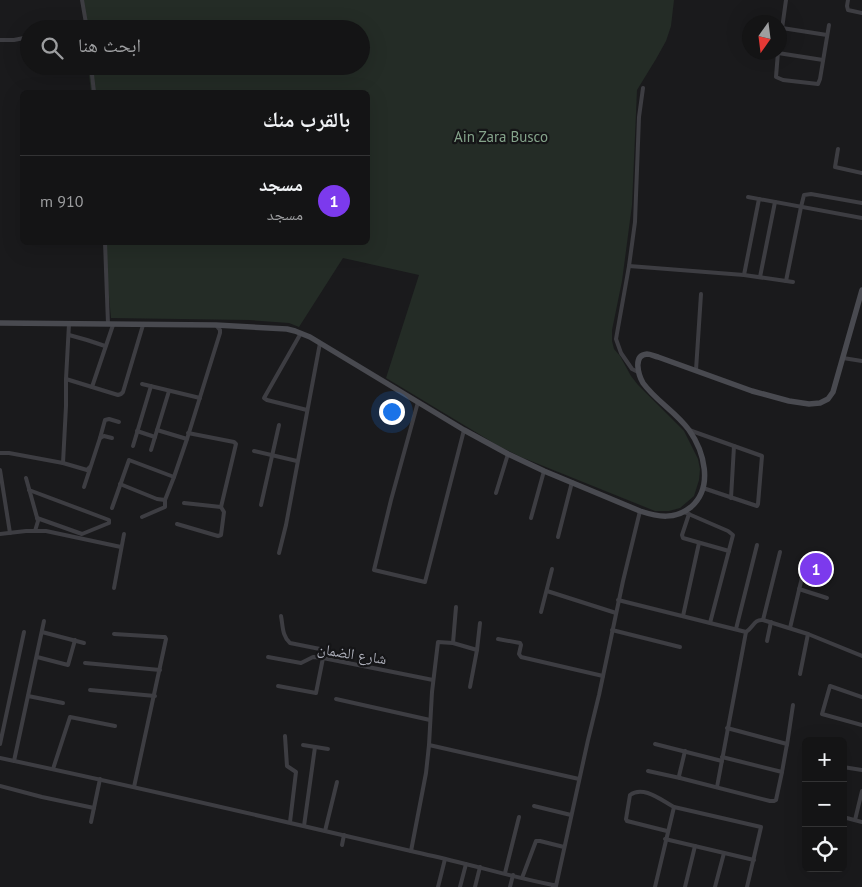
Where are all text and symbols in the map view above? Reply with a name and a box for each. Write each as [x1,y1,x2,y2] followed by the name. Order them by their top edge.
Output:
[742,15,787,60] north arrow
[20,20,370,75] search box
[78,33,141,57] text: ابحث هنا
[38,34,66,62] icon: search
[263,106,350,133] text: بالقرب منك
[454,127,548,146] park label: Ain Zara Busco
[259,172,303,196] text: مسجد
[40,191,83,211] text: 910 m
[329,191,339,211] text: 1
[267,204,303,224] text: مسجد
[379,399,405,425] your location
[800,550,832,588] pin: 1
[316,639,388,669] street label: شارع الضمان
[802,737,847,872] map controls
[802,737,847,782] button: +
[802,782,847,827] button: −
[802,827,847,872] button: locate

